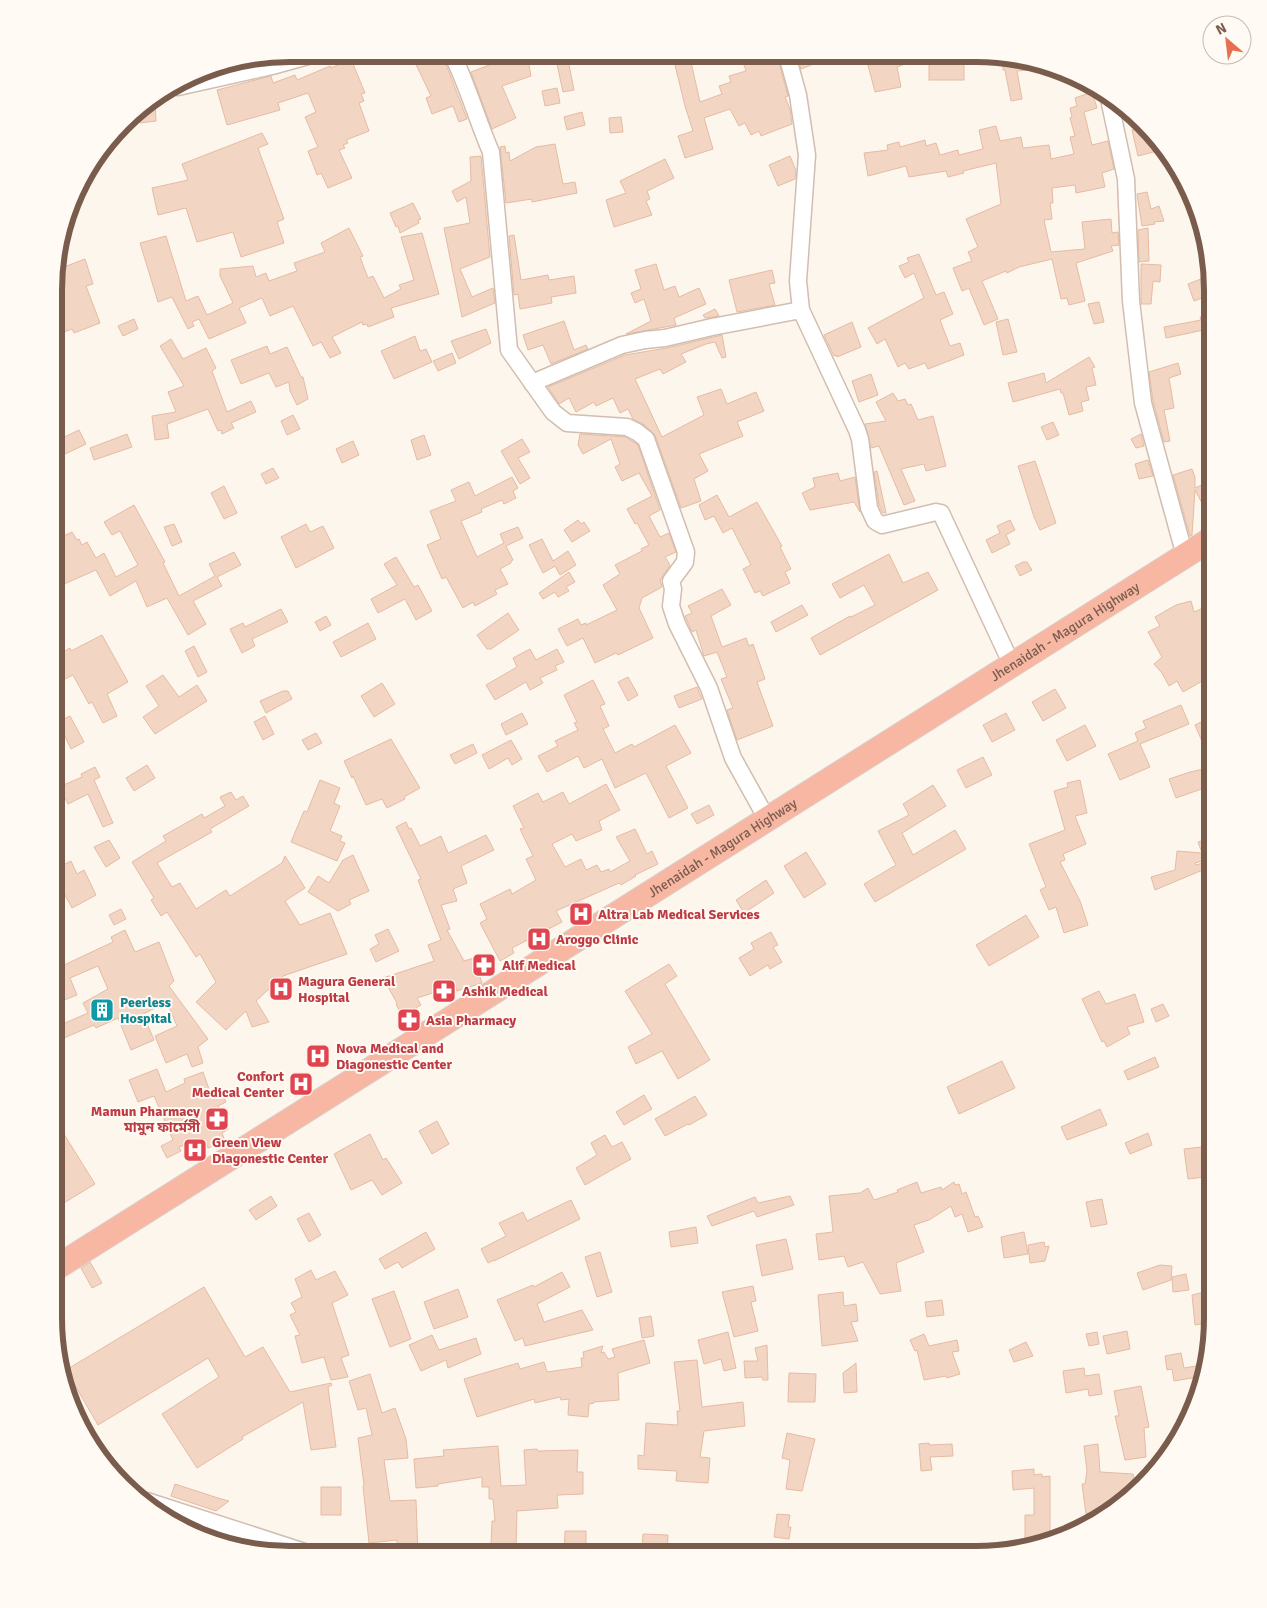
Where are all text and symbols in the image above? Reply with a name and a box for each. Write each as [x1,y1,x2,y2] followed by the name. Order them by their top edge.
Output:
[1202,15,1252,65] north arrow
[1213,19,1229,39] text: N
[987,578,1143,685] street label: Jhenaidah - Magura Highway
[645,794,800,901] street label: Jhenaidah - Magura Highway
[568,901,594,927] hospital icon: Altra Lab Medical Services
[598,906,760,923] place label: Altra Lab Medical Services
[526,926,552,952] hospital icon: Aroggo Clinic
[556,931,639,948] place label: Aroggo Clinic
[471,952,497,978] pharmacy icon: Alif Medical
[502,957,576,974] place label: Alif Medical
[298,973,396,1006] place label: Magura General Hospital
[268,976,294,1002] hospital icon: Magura General Hospital
[431,978,457,1004] pharmacy icon: Ashik Medical
[462,983,548,1000] place label: Ashik Medical
[120,994,172,1027] place label: Peerless Hospital
[89,997,115,1023] building icon: Peerless Hospital
[396,1007,422,1033] pharmacy icon: Asia Pharmacy
[426,1012,516,1029] place label: Asia Pharmacy
[336,1040,453,1073] place label: Nova Medical and Diagonestic Center
[305,1043,331,1069] hospital icon: Nova Medical and Diagonestic Center
[192,1068,285,1101] place label: Confort Medical Center
[288,1071,314,1097] hospital icon: Confort Medical Center
[91,1103,201,1136] place label: Mamun Pharmacy মামুন ফার্মেসী
[204,1106,230,1132] pharmacy icon: Mamun Pharmacy মামুন ফার্মেসী
[212,1134,329,1167] place label: Green View Diagonestic Center
[182,1137,208,1163] hospital icon: Green View Diagonestic Center

